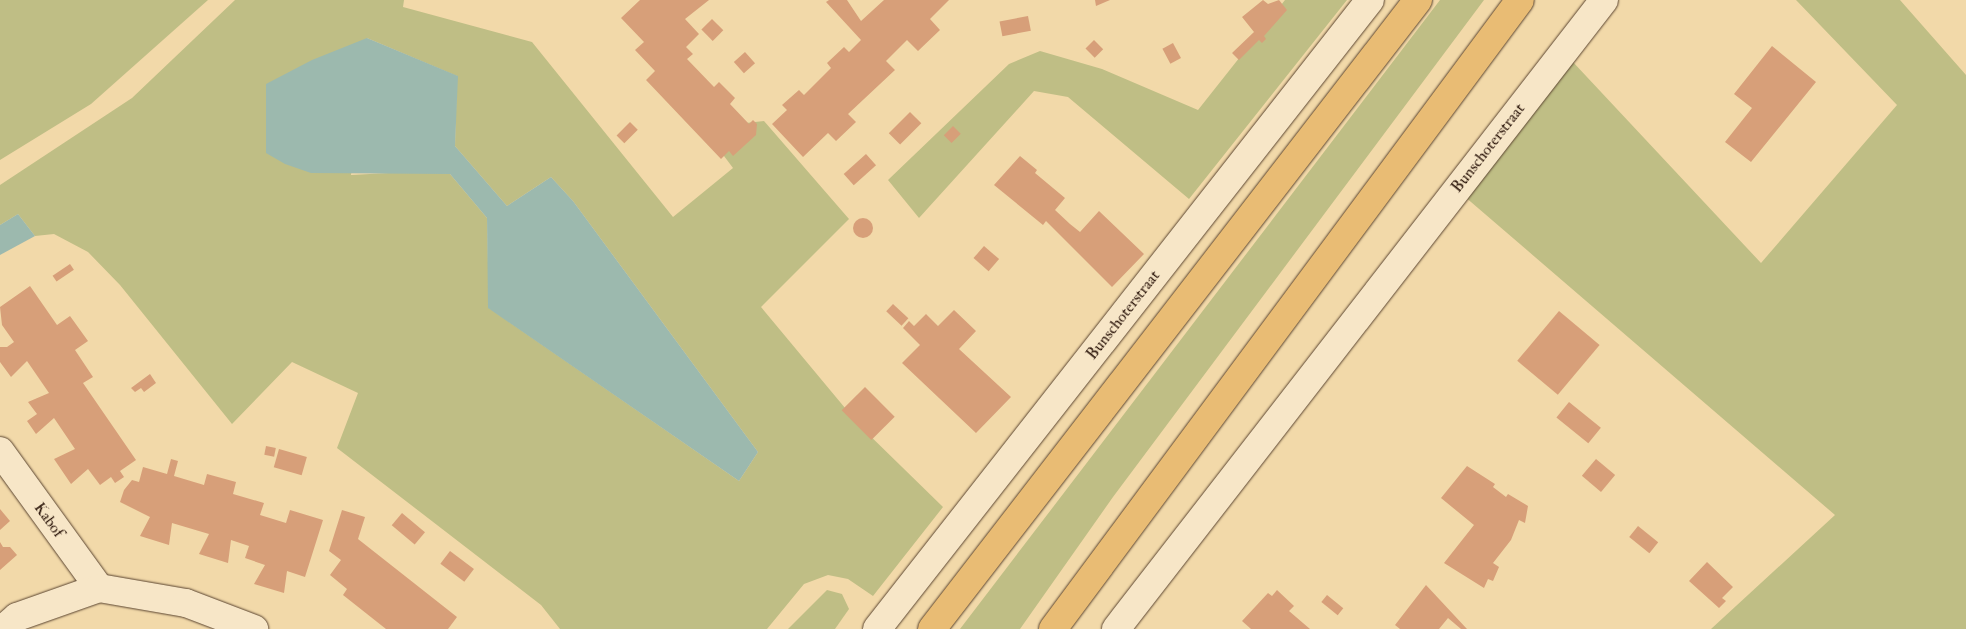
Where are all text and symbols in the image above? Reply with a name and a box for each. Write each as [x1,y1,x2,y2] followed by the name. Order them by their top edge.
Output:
[1447,100,1529,196] street label: Bunschoterstraat
[1082,267,1164,363] street label: Bunschoterstraat
[30,499,68,541] street label: Kabof

